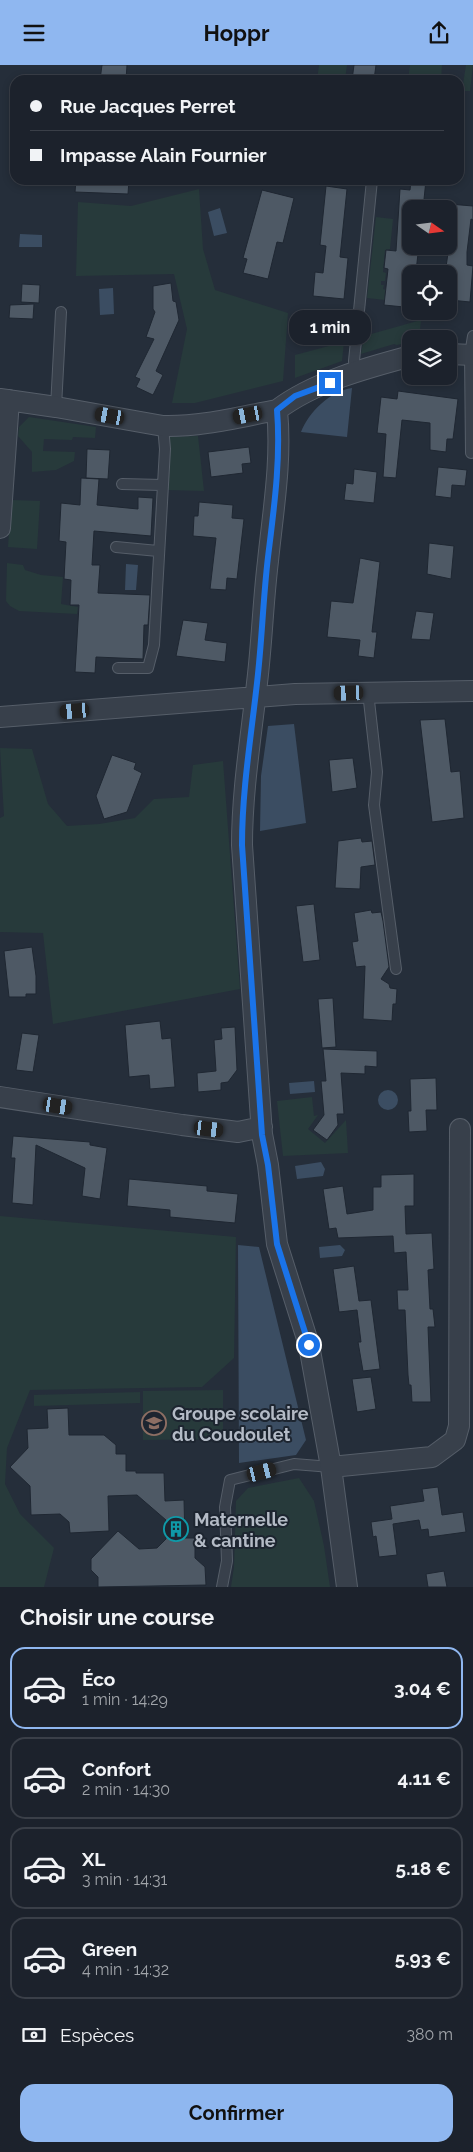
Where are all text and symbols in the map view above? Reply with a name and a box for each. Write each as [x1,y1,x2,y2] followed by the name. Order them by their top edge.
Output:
[20,19,48,47] icon: menu
[425,19,453,47] icon: share
[204,20,269,46] text: Hoppr
[60,95,236,117] text: Rue Jacques Perret
[60,144,267,166] text: Impasse Alain Fournier
[402,200,458,255] north arrow
[402,200,457,385] map controls
[402,265,457,320] button: locate
[289,311,371,345] callout: 1 min
[310,318,350,337] text: 1 min
[402,330,457,385] button: layers
[319,372,341,394] route end
[231,405,264,425] car
[93,406,126,426] car
[333,685,364,701] car
[59,702,90,720] car
[42,1096,73,1116] car
[193,1120,224,1138] car
[298,1334,320,1356] route start
[172,1403,309,1445] place label: Groupe scolaire du Coudoulet
[141,1410,167,1436] school or university icon: Groupe scolaire du Coudoulet
[245,1461,278,1483] car
[194,1509,288,1551] place label: Maternelle & cantine
[163,1516,189,1542] building icon: Maternelle & cantine
[20,1604,214,1630] text: Choisir une course
[22,1666,67,1711] icon: car
[82,1668,115,1690] text: Éco
[394,1677,451,1699] text: 3.04 €
[82,1690,168,1709] text: 1 min · 14:29
[22,1756,67,1801] icon: car
[82,1758,151,1780] text: Confort
[397,1767,451,1789] text: 4.11 €
[82,1780,170,1799] text: 2 min · 14:30
[22,1846,67,1891] icon: car
[82,1848,105,1870] text: XL
[396,1857,451,1879] text: 5.18 €
[82,1870,167,1889] text: 3 min · 14:31
[22,1936,67,1981] icon: car
[82,1938,137,1960] text: Green
[395,1947,451,1969] text: 5.93 €
[82,1960,169,1979] text: 4 min · 14:32
[20,2021,48,2049] icon: cash
[60,2024,134,2046] text: Espèces
[406,2025,453,2044] text: 380 m
[20,2084,453,2142] button: Confirmer

